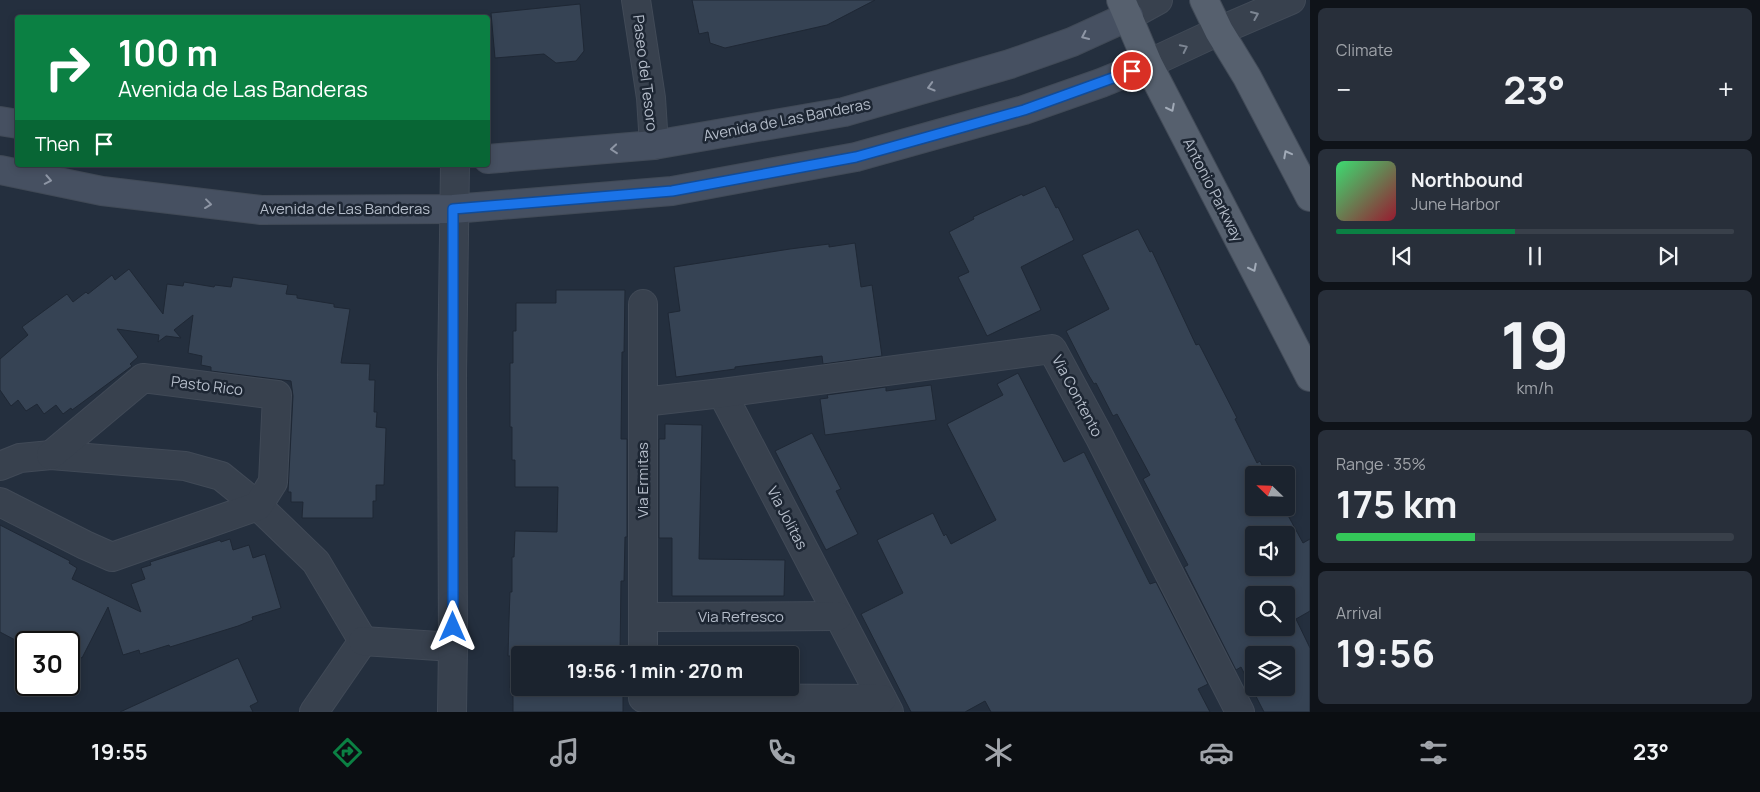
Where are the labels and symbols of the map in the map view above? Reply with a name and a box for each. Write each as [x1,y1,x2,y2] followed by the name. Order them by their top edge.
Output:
[1250,11,1259,22] one-way arrow
[628,14,663,132] street label: Paseo del Tesoro
[1081,30,1090,41] one-way arrow
[1179,43,1188,54] one-way arrow
[1111,50,1153,92] pin
[927,81,935,91] one-way arrow
[701,93,873,146] street label: Avenida de Las Banderas
[1165,103,1175,112] one-way arrow
[1178,134,1249,245] street label: Antonio Parkway
[610,143,618,154] one-way arrow
[1283,150,1293,159] one-way arrow
[43,174,52,185] one-way arrow
[205,198,213,209] one-way arrow
[260,198,430,219] street label: Avenida de Las Banderas
[1247,262,1257,271] one-way arrow
[1047,351,1108,440] street label: Via Contento
[170,371,244,400] street label: Pasto Rico
[632,442,653,518] street label: Via Ermitas
[1245,466,1295,516] north arrow
[762,483,813,553] street label: Via Jolitas
[426,600,478,652] position arrow
[698,606,784,627] street label: Via Refresco
[15,631,80,696] speed limit sign: 30

